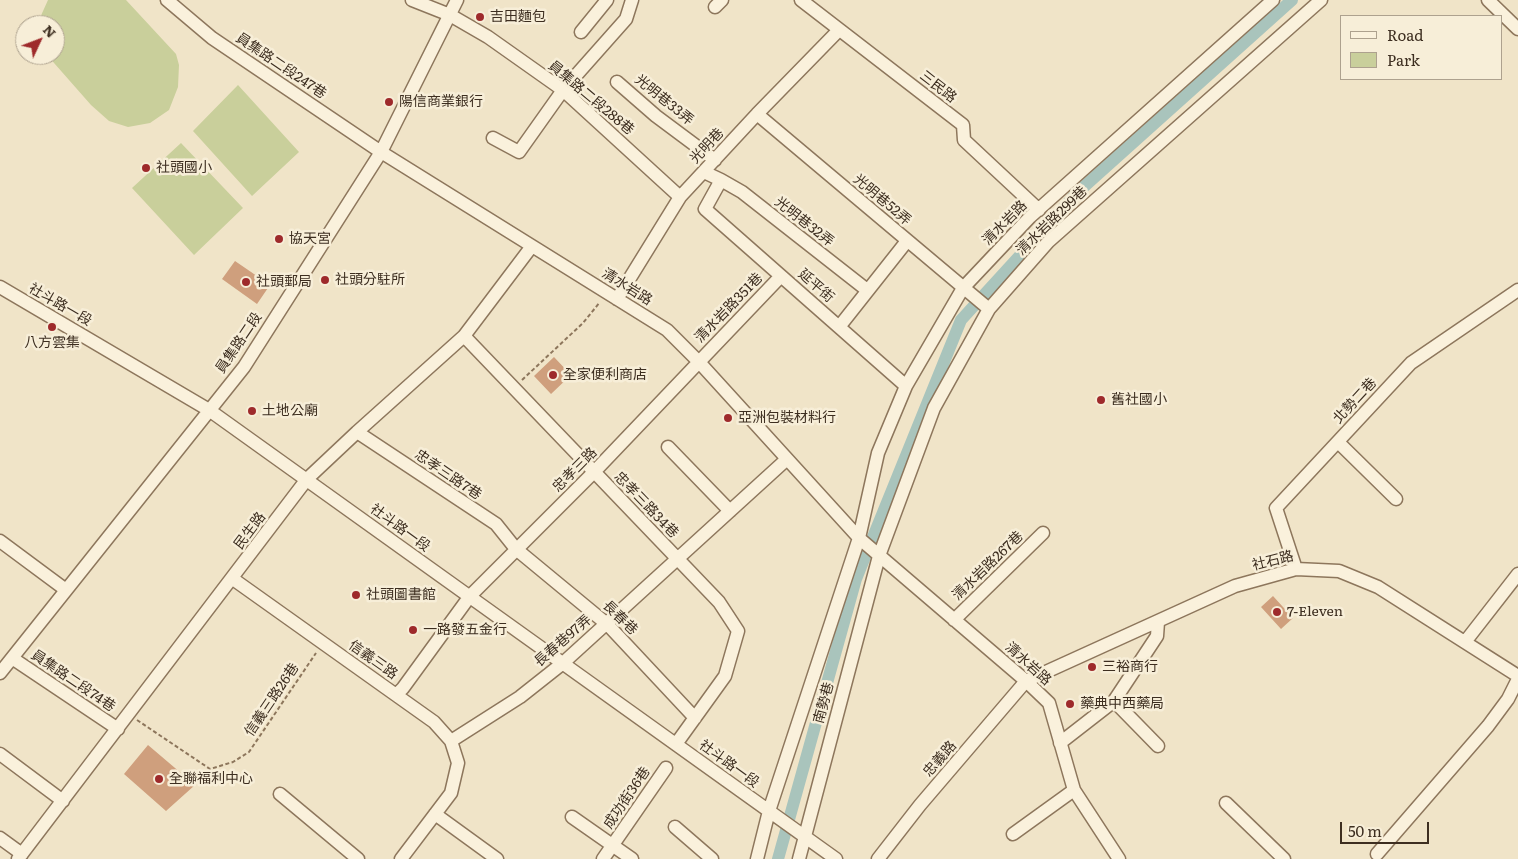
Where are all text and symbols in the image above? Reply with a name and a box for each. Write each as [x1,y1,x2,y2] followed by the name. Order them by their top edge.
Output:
[490,9,546,25] place label: 吉田麵包
[474,11,486,23] marker: 吉田麵包
[15,15,65,65] north arrow
[1340,15,1503,80] legend
[39,19,62,42] text: N
[1387,23,1423,46] text: Road
[233,30,329,102] street label: 員集路二段247巷
[1387,48,1420,71] text: Park
[545,57,637,139] street label: 員集路二段288巷
[916,67,960,107] street label: 三民路
[631,71,697,129] street label: 光明巷33弄
[399,94,483,110] place label: 陽信商業銀行
[383,96,395,108] marker: 陽信商業銀行
[687,125,727,167] street label: 光明巷
[156,160,212,176] place label: 社頭國小
[140,162,152,174] marker: 社頭國小
[850,171,914,229] street label: 光明巷52弄
[1013,183,1091,259] street label: 清水岩路299巷
[771,194,837,250] street label: 光明巷32弄
[979,197,1031,249] street label: 清水岩路
[289,231,331,247] place label: 協天宮
[273,233,285,245] marker: 協天宮
[599,265,655,309] street label: 清水岩路
[795,266,837,306] street label: 延平街
[692,270,766,346] street label: 清水岩路351巷
[335,272,405,288] place label: 社頭分駐所
[256,274,312,290] place label: 社頭郵局
[319,274,331,286] marker: 社頭分駐所
[240,276,252,288] marker: 社頭郵局
[25,280,95,330] street label: 社斗路一段
[212,309,266,377] street label: 員集路二段
[46,321,58,333] marker: 八方雲集
[24,335,80,351] place label: 八方雲集
[563,367,647,383] place label: 全家便利商店
[547,369,559,381] marker: 全家便利商店
[1330,375,1380,427] street label: 北勢二巷
[1111,392,1167,408] place label: 舊社國小
[1095,394,1107,406] marker: 舊社國小
[262,403,318,419] place label: 土地公廟
[246,405,258,417] marker: 土地公廟
[738,410,836,426] place label: 亞洲包裝材料行
[722,412,734,424] marker: 亞洲包裝材料行
[549,444,601,496] street label: 忠孝三路
[411,446,485,504] street label: 忠孝三路7巷
[610,469,682,541] street label: 忠孝三路34巷
[367,501,433,555] street label: 社斗路一段
[231,509,269,553] street label: 民生路
[949,528,1027,604] street label: 清水岩路267巷
[1251,548,1295,574] street label: 社石路
[366,587,436,603] place label: 社頭圖書館
[350,589,362,601] marker: 社頭圖書館
[599,597,641,639] street label: 長春巷
[1287,604,1343,620] place label: 7-Eleven
[1271,606,1283,618] marker: 7-Eleven
[531,612,595,670] street label: 長春巷97弄
[423,622,507,638] place label: 一路發五金行
[407,624,419,636] marker: 一路發五金行
[345,637,401,683] street label: 信義三路
[1002,639,1054,689] street label: 清水岩路
[28,647,118,715] street label: 員集路二段74巷
[1102,659,1158,675] place label: 三裕商行
[241,660,303,740] street label: 信義三路26巷
[1086,661,1098,673] marker: 三裕商行
[810,681,838,725] street label: 南勢巷
[1080,696,1164,712] place label: 藥典中西藥局
[1064,698,1076,710] marker: 藥典中西藥局
[696,737,762,791] street label: 社斗路一段
[920,738,960,780] street label: 忠義路
[600,764,654,832] street label: 成功街36巷
[169,771,253,787] place label: 全聯福利中心
[153,773,165,785] marker: 全聯福利中心
[1343,812,1432,844] scale bar
[1348,819,1382,842] text: 50 m

